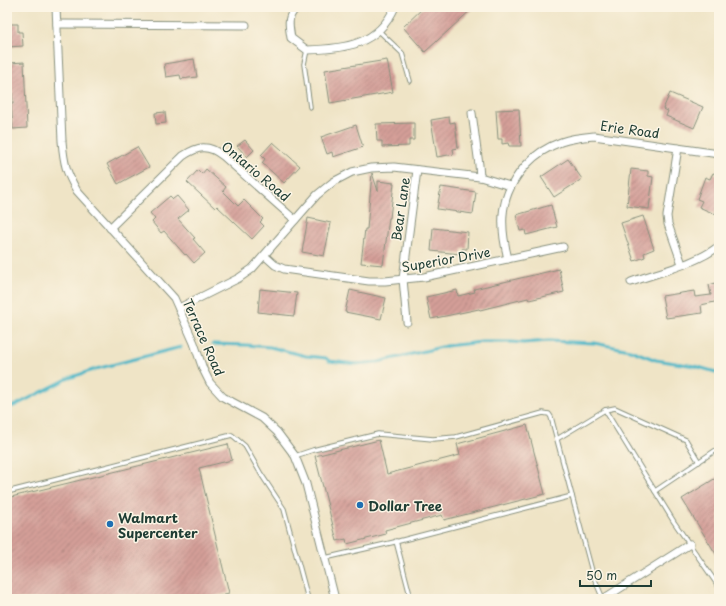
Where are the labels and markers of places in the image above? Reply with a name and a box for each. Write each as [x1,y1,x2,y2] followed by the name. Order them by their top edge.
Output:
[368,496,443,515] place label: Dollar Tree
[355,500,365,510] marker: Dollar Tree
[118,508,198,542] place label: Walmart Supercenter
[105,519,115,529] marker: Walmart Supercenter

